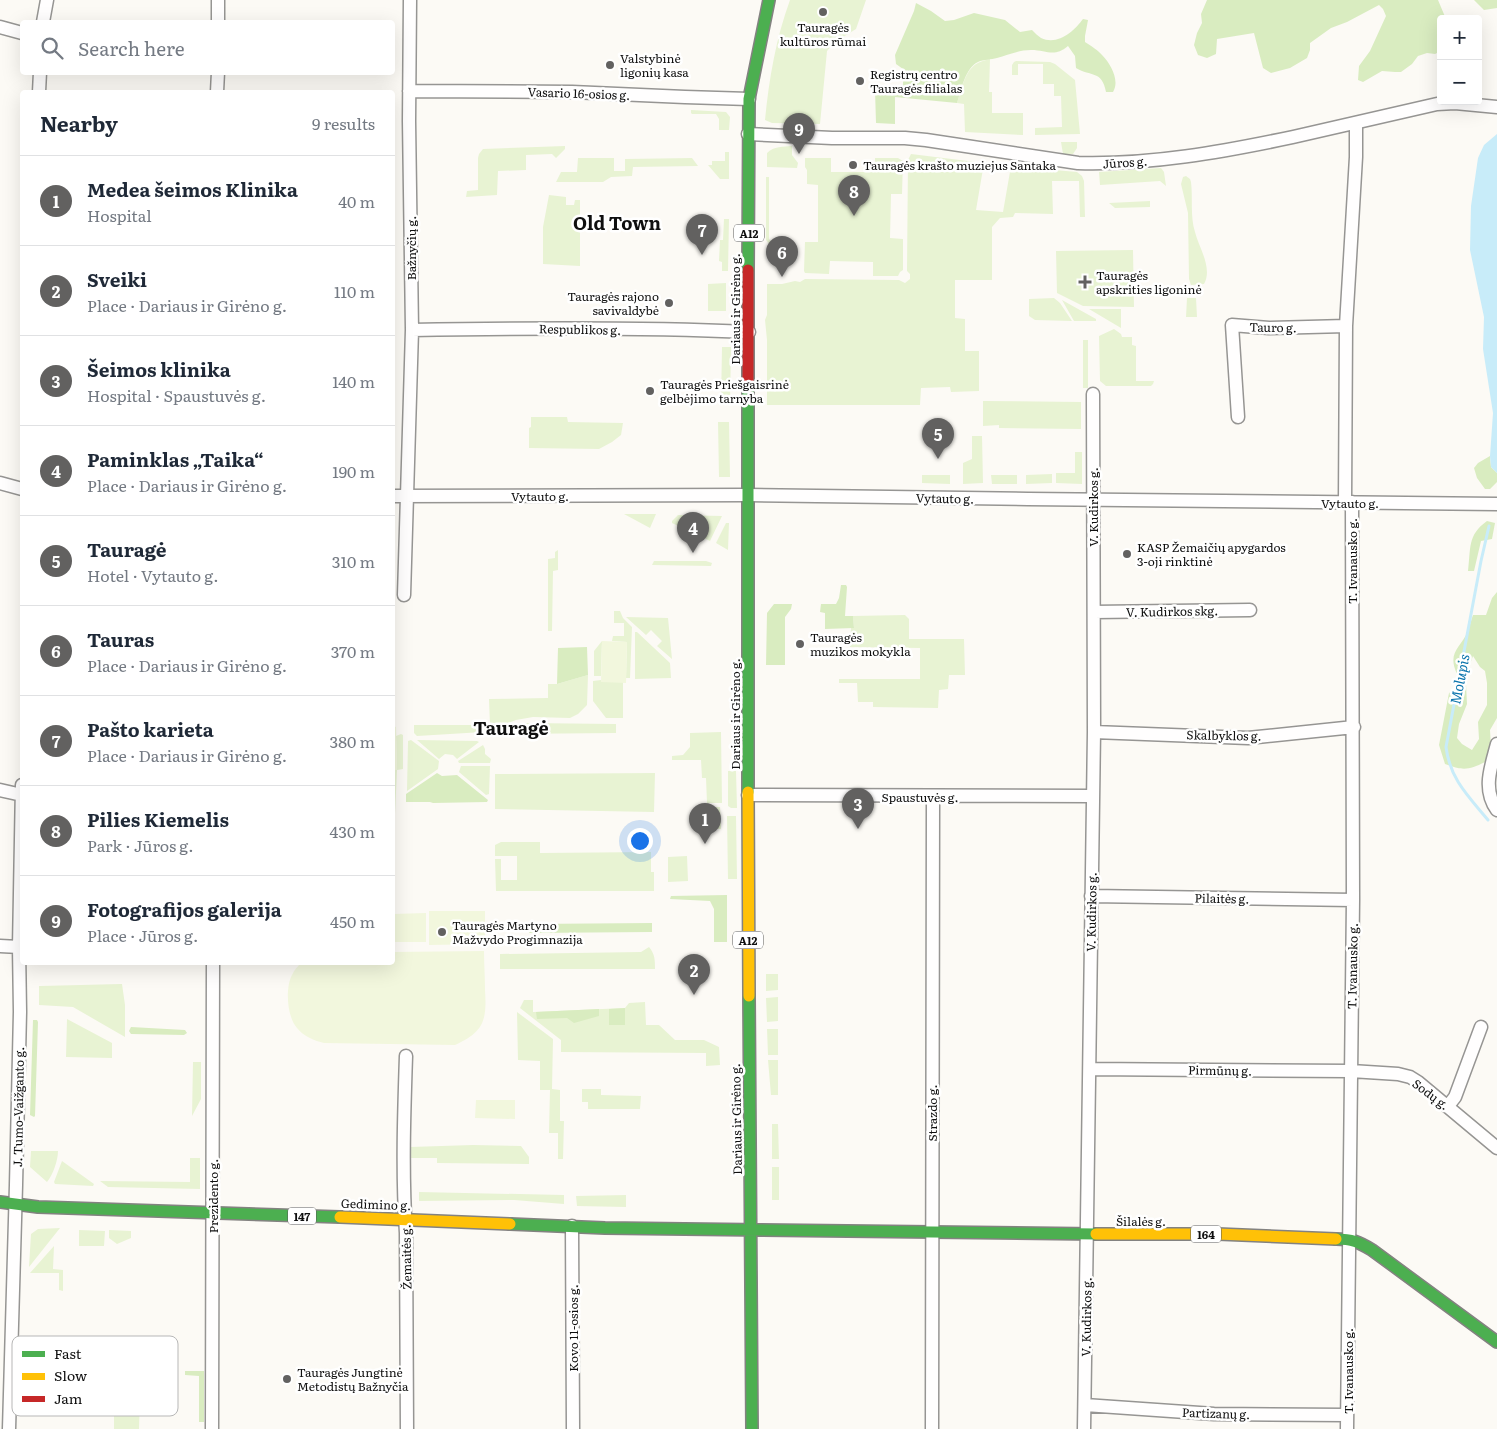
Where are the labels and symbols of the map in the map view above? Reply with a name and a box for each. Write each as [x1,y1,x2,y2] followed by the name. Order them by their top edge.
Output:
[817,6,829,18] marker: Tauragės kultūros rūmai
[780,18,866,50] place label: Tauragės kultūros rūmai
[620,49,689,81] place label: Valstybinė ligonių kasa
[604,59,616,71] marker: Valstybinė ligonių kasa
[870,65,963,97] place label: Registrų centro Tauragės filialas
[854,75,866,87] marker: Registrų centro Tauragės filialas
[527,82,631,104] street label: Vasario 16-osios g.
[783,113,815,154] pin: 9
[1102,151,1148,173] street label: Jūros g.
[863,156,1057,174] place label: Tauragės krašto muziejus Santaka
[847,159,859,171] marker: Tauragės krašto muziejus Santaka
[838,175,870,216] pin: 8
[573,209,661,236] district label: Old Town
[686,214,718,255] pin: 7
[402,216,420,280] street label: Bažnyčių g.
[734,224,764,242] road number: A12
[766,236,798,277] pin: 6
[726,253,744,365] street label: Dariaus ir Girėno g.
[1096,266,1202,298] place label: Tauragės apskrities ligoninė
[1078,275,1092,289] marker: Tauragės apskrities ligoninė
[567,287,659,319] place label: Tauragės rajono savivaldybė
[663,297,675,309] marker: Tauragės rajono savivaldybė
[1249,318,1297,336] street label: Tauro g.
[539,319,621,339] street label: Respublikos g.
[660,375,789,407] place label: Tauragės Priešgaisrinė gelbėjimo tarnyba
[644,385,656,397] marker: Tauragės Priešgaisrinė gelbėjimo tarnyba
[922,418,954,459] pin: 5
[1084,467,1102,547] street label: V. Kudirkos g.
[511,487,569,505] street label: Vytauto g.
[916,488,974,508] street label: Vytauto g.
[1321,494,1379,512] street label: Vytauto g.
[677,512,709,553] pin: 4
[1343,518,1361,604] street label: T. Ivanausko g.
[1137,538,1286,570] place label: KASP Žemaičių apygardos 3-oji rinktinė
[1121,548,1133,560] marker: KASP Žemaičių apygardos 3-oji rinktinė
[1126,601,1218,621] street label: V. Kudirkos skg.
[810,628,911,660] place label: Tauragės muzikos mokykla
[794,638,806,650] marker: Tauragės muzikos mokykla
[1444,652,1474,706] water label: Molupis
[726,658,744,770] street label: Dariaus ir Girėno g.
[473,714,549,741] district label: Tauragė
[1186,725,1262,745] street label: Skalbyklos g.
[842,788,874,829] pin: 3
[881,788,959,806] street label: Spaustuvės g.
[689,803,721,844] pin: 1
[627,828,653,854] your location
[1081,872,1101,952] street label: V. Kudirkos g.
[1194,889,1250,907] street label: Pilaitės g.
[452,916,583,948] place label: Tauragės Martyno Mažvydo Progimnazija
[1342,923,1362,1009] street label: T. Ivanausko g.
[436,926,448,938] marker: Tauragės Martyno Mažvydo Progimnazija
[733,932,763,948] road number: A12
[678,954,710,995] pin: 2
[8,1047,28,1167] street label: J. Tumo-Vaižganto g.
[1188,1060,1252,1080] street label: Pirmūnų g.
[726,1063,746,1175] street label: Dariaus ir Girėno g.
[1409,1074,1453,1114] street label: Sodų g.
[923,1085,941,1141] street label: Strazdo g.
[204,1159,222,1233] street label: Prezidento g.
[341,1194,411,1214] street label: Gedimino g.
[288,1208,316,1224] road number: 147
[1116,1212,1166,1230] street label: Šilalės g.
[396,1224,416,1290] street label: Žemaitės g.
[1191,1226,1221,1242] road number: 164
[1076,1277,1096,1357] street label: V. Kudirkos g.
[564,1284,582,1372] street label: Kovo 11-osios g.
[1339,1328,1357,1414] street label: T. Ivanausko g.
[12,1336,178,1416] legend
[54,1343,82,1363] text: Fast
[297,1363,409,1395] place label: Tauragės Jungtinė Metodistų Bažnyčia
[54,1365,87,1385] text: Slow
[281,1373,293,1385] marker: Tauragės Jungtinė Metodistų Bažnyčia
[54,1388,83,1408] text: Jam
[1182,1403,1250,1423] street label: Partizanų g.

